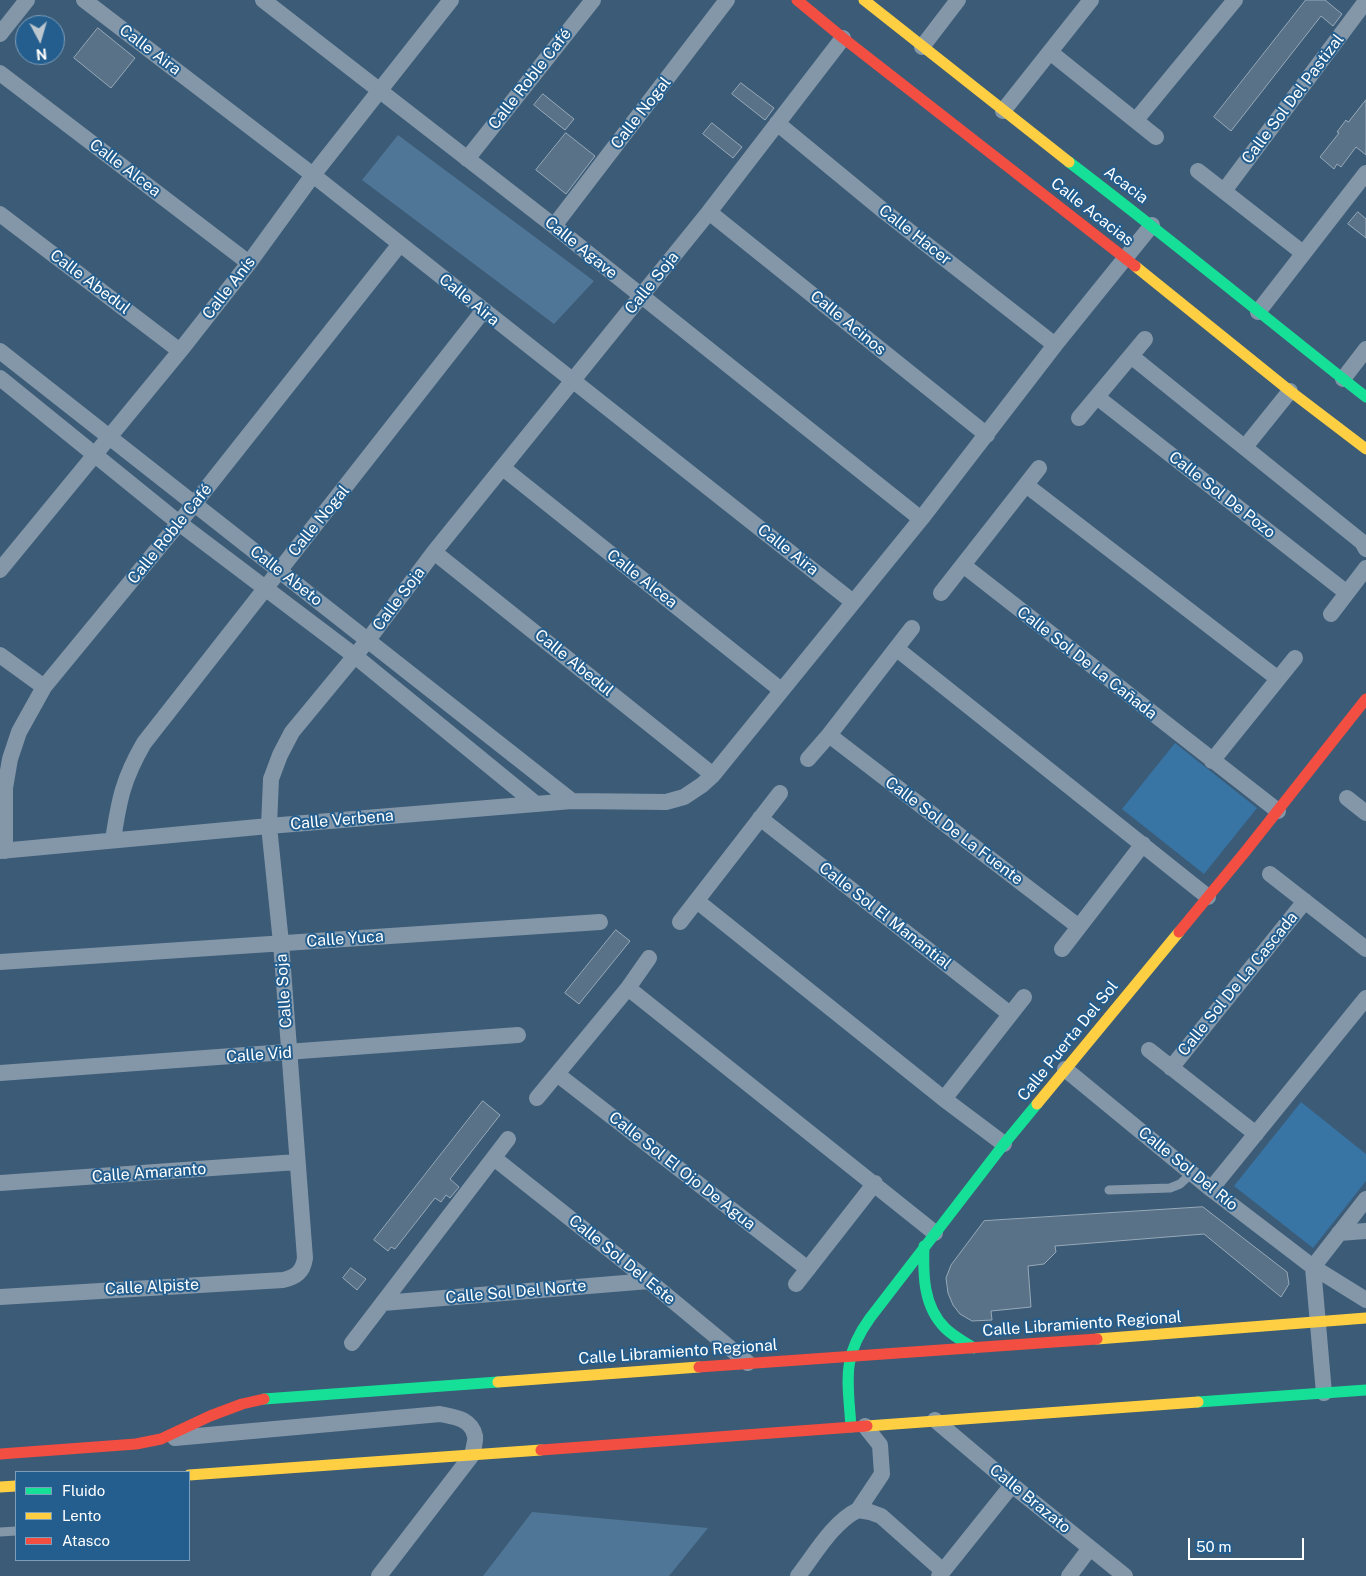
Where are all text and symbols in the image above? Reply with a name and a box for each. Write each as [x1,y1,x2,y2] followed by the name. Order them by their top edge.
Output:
[15,15,65,65] north arrow
[115,21,185,79] street label: Calle Aira
[485,25,575,133] street label: Calle Roble Café
[1238,30,1348,168] street label: Calle Sol Del Pastizal
[35,45,48,62] text: N
[607,73,675,153] street label: Calle Nogal
[86,135,164,201] street label: Calle Alcea
[1100,162,1152,208] street label: Acacia
[1047,174,1137,250] street label: Calle Acacias
[875,201,955,269] street label: Calle Hacer
[541,213,621,283] street label: Calle Agave
[46,246,134,318] street label: Calle Abedul
[621,248,683,318] street label: Calle Soja
[199,253,259,323] street label: Calle Anís
[435,270,503,330] street label: Calle Aira
[806,287,890,359] street label: Calle Acinos
[1165,447,1279,543] street label: Calle Sol De Pozo
[124,480,216,588] street label: Calle Roble Café
[284,481,354,561] street label: Calle Nogal
[754,520,822,580] street label: Calle Aira
[246,542,326,610] street label: Calle Abeto
[603,546,681,612] street label: Calle Alcea
[369,563,429,635] street label: Calle Soja
[1013,602,1161,724] street label: Calle Sol De La Cañada
[531,625,617,701] street label: Calle Abedul
[881,773,1027,889] street label: Calle Sol De La Fuente
[289,806,395,834] street label: Calle Verbena
[815,858,955,974] street label: Calle Sol El Manantial
[1174,908,1302,1060] street label: Calle Sol De La Cascada
[306,927,384,951] street label: Calle Yuca
[272,953,296,1029] street label: Calle Soja
[1014,977,1122,1105] street label: Calle Puerta Del Sol
[225,1043,293,1067] street label: Calle Vid
[605,1108,759,1234] street label: Calle Sol El Ojo De Agua
[1134,1123,1242,1215] street label: Calle Sol Del Río
[91,1159,207,1187] street label: Calle Amaranto
[565,1211,679,1309] street label: Calle Sol Del Este
[104,1275,200,1299] street label: Calle Alpiste
[445,1276,587,1308] street label: Calle Sol Del Norte
[982,1307,1182,1341] street label: Calle Libramiento Regional
[578,1335,778,1369] street label: Calle Libramiento Regional
[986,1461,1074,1537] street label: Calle Brazato
[15,1471,190,1561] legend
[62,1482,105,1499] text: Fluido
[62,1507,101,1524] text: Lento
[1191,1528,1307,1560] scale bar
[62,1532,110,1549] text: Atasco
[1196,1538,1231,1555] text: 50 m

